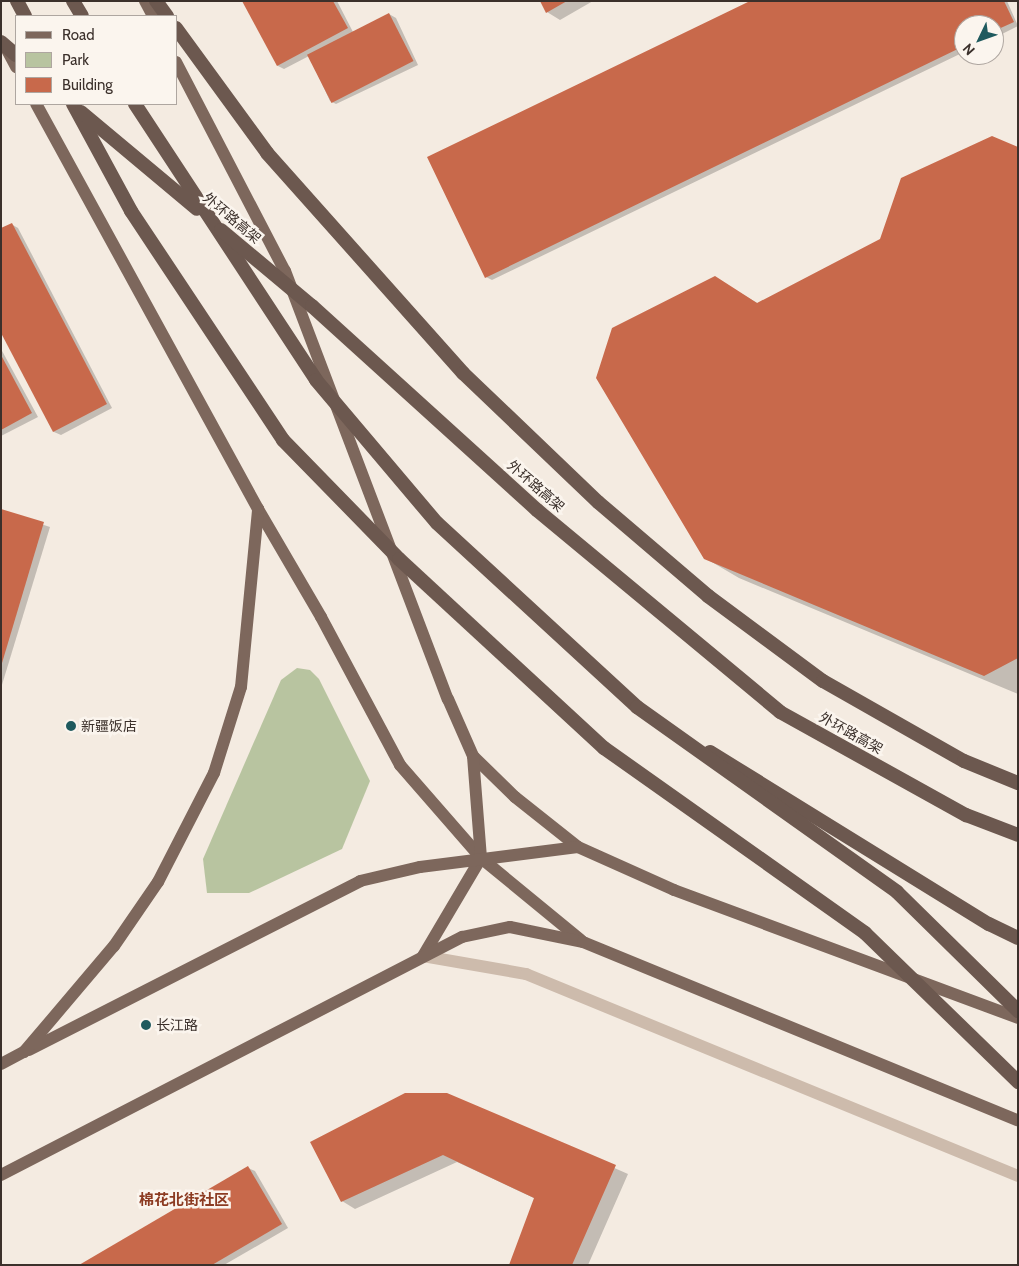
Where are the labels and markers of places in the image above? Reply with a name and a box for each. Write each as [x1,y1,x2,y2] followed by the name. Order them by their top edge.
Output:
[81,718,137,734] place label: 新疆饭店
[65,720,77,732] marker: 新疆饭店
[156,1017,198,1033] place label: 长江路
[140,1019,152,1031] marker: 长江路

